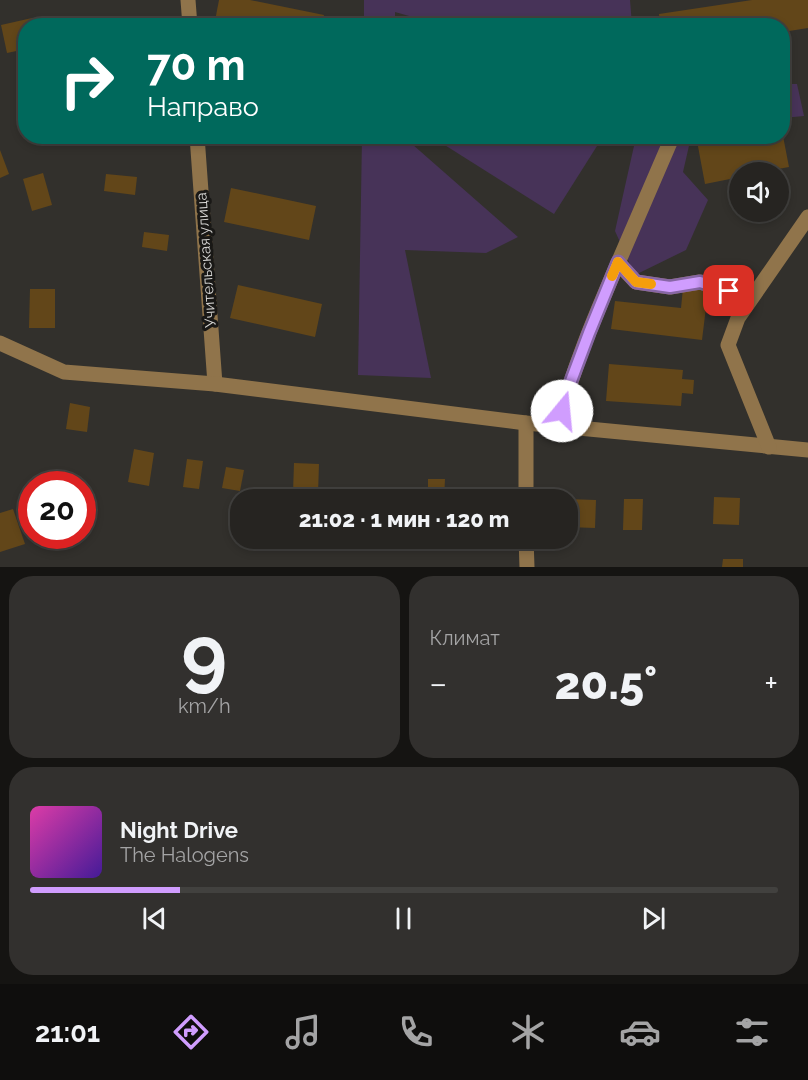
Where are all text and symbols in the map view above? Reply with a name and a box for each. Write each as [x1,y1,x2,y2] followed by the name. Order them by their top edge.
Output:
[147,41,246,90] text: 70 m
[48,42,126,120] icon: right
[147,91,259,122] text: Направо
[729,162,789,222] map controls
[729,162,789,222] button: sound
[192,192,220,328] street label: Учительская улица
[703,265,754,316] pin
[712,274,745,307] icon: arrive
[530,379,594,443] position arrow
[18,471,96,549] speed limit sign: 20
[299,506,509,532] text: 21:02 · 1 мин · 120 m
[181,609,227,700] text: 9
[430,626,500,650] text: Климат
[554,657,657,710] text: 20.5°
[430,664,447,703] text: −
[764,664,778,703] text: +
[178,694,231,718] text: km/h
[120,817,238,843] text: Night Drive
[120,843,249,867] text: The Halogens
[138,902,171,935] icon: previous
[387,902,420,935] icon: pause
[637,902,670,935] icon: next
[170,1011,212,1053] icon: directions
[282,1011,324,1053] icon: music
[395,1011,437,1053] icon: phone
[507,1011,549,1053] icon: climate
[619,1011,661,1053] icon: car
[731,1011,773,1053] icon: filters
[35,1017,100,1048] text: 21:01

